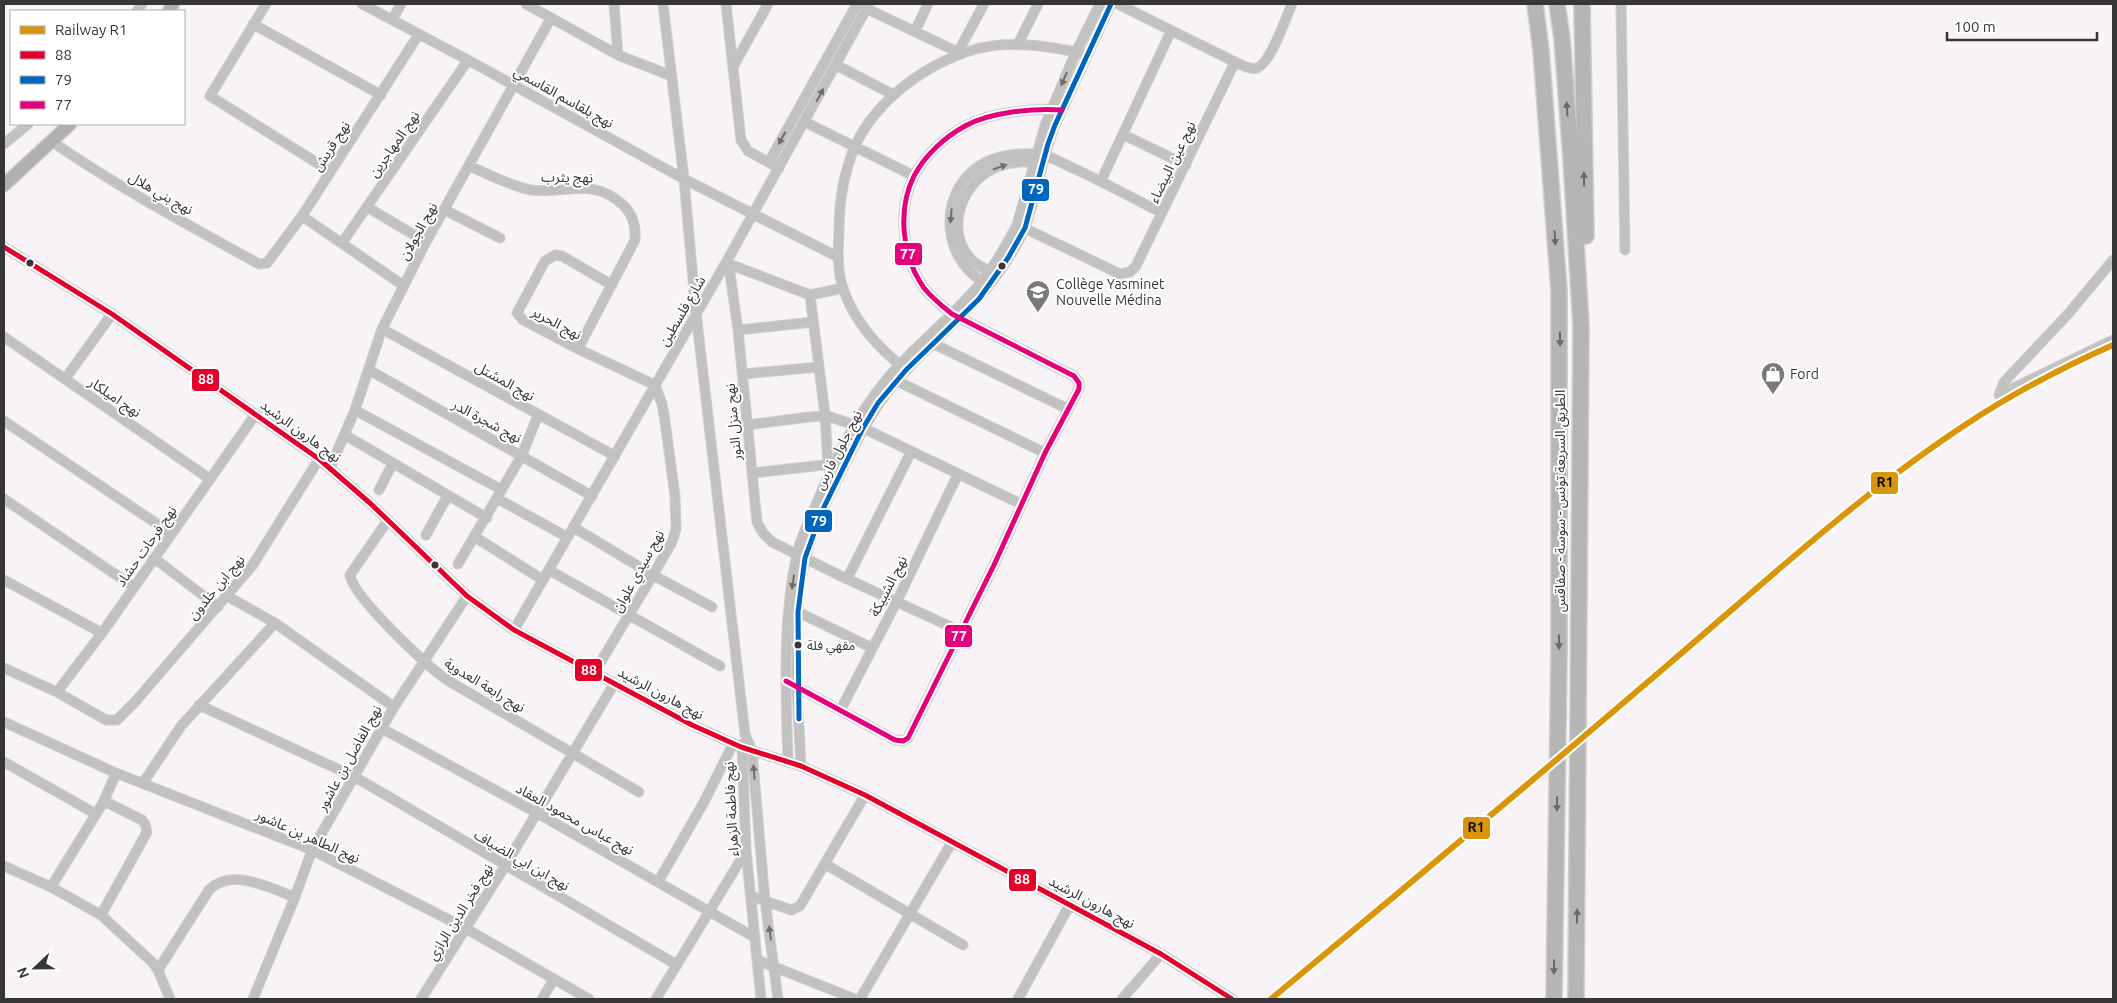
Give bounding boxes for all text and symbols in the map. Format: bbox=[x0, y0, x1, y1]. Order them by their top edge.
legend bbox=[10, 10, 185, 125]
scale bar bbox=[1947, 10, 2097, 42]
text: 100 m bbox=[1954, 18, 1996, 35]
text: Railway R1 bbox=[55, 21, 127, 38]
text: 88 bbox=[55, 46, 72, 63]
street label: نهج بلقاسم القاسمي bbox=[510, 63, 617, 134]
text: 79 bbox=[55, 71, 72, 88]
one-way arrow bbox=[1059, 72, 1067, 86]
one-way arrow bbox=[816, 87, 824, 102]
text: 77 bbox=[55, 96, 72, 113]
one-way arrow bbox=[1563, 101, 1571, 117]
street label: نهج المهاجرين bbox=[365, 108, 425, 182]
street label: نهج قريش bbox=[309, 118, 356, 176]
street label: نهج عين البيضاء bbox=[1145, 118, 1201, 207]
one-way arrow bbox=[778, 132, 787, 145]
one-way arrow bbox=[992, 163, 1007, 170]
street label: نهج بني هلال bbox=[124, 168, 196, 221]
street label: نهج يثرب bbox=[541, 169, 593, 188]
one-way arrow bbox=[1580, 170, 1588, 186]
line badge: 79 bbox=[1021, 178, 1050, 202]
text: 79 bbox=[1028, 181, 1044, 197]
street label: نهج الجولان bbox=[396, 199, 443, 264]
one-way arrow bbox=[946, 209, 954, 225]
one-way arrow bbox=[1551, 231, 1559, 247]
line badge: 77 bbox=[894, 242, 923, 266]
text: 77 bbox=[900, 246, 916, 262]
unlabelled marker bbox=[25, 258, 35, 268]
unlabelled marker bbox=[997, 261, 1007, 271]
street label: شارع فلسطين bbox=[656, 273, 711, 350]
place label: Collège Yasminet Nouvelle Médina bbox=[1056, 276, 1165, 308]
school or university icon: Collège Yasminet Nouvelle Médina bbox=[1025, 279, 1051, 313]
street label: نهج الحرير bbox=[527, 303, 585, 345]
one-way arrow bbox=[1556, 332, 1564, 348]
street label: نهج المشتل bbox=[471, 358, 538, 407]
shop icon: Ford bbox=[1760, 361, 1786, 395]
place label: Ford bbox=[1790, 366, 1819, 382]
line badge: 88 bbox=[191, 368, 220, 392]
text: 88 bbox=[198, 371, 214, 387]
street label: نهج اميلكار bbox=[83, 373, 144, 423]
street label: نهج منزل النور bbox=[722, 382, 747, 462]
street label: الطريق السريعة تونس - سوسة - صفاقس bbox=[1552, 390, 1570, 612]
street label: نهج شجرة الدر bbox=[447, 396, 525, 449]
street label: نهج هارون الرشيد bbox=[256, 397, 344, 468]
street label: نهج جلول فارس bbox=[811, 407, 868, 494]
line badge: R1 bbox=[1870, 471, 1899, 495]
text: R1 bbox=[1876, 474, 1894, 490]
street label: نهج فرحات حشاد bbox=[112, 502, 182, 591]
line badge: 79 bbox=[804, 509, 833, 533]
text: 79 bbox=[811, 513, 827, 529]
street label: نهج سيدي علوان bbox=[609, 527, 670, 616]
street label: نهج ابن خلدون bbox=[184, 551, 250, 624]
street label: نهج الشبيكة bbox=[866, 553, 913, 620]
unlabelled marker bbox=[430, 560, 440, 570]
one-way arrow bbox=[789, 575, 797, 591]
line badge: 77 bbox=[944, 624, 973, 648]
text: 77 bbox=[951, 628, 967, 644]
one-way arrow bbox=[1555, 634, 1563, 650]
place label: مقهي فلة bbox=[807, 638, 856, 656]
marker: مقهي فلة bbox=[793, 640, 803, 650]
street label: نهج رابعة العدوية bbox=[440, 655, 528, 718]
line badge: 88 bbox=[574, 658, 603, 682]
text: 88 bbox=[581, 662, 597, 678]
street label: نهج هارون الرشيد bbox=[614, 664, 707, 725]
street label: نهج الفاضل بن عاشور bbox=[313, 702, 387, 816]
street label: نهج فاطمة الزهراء bbox=[721, 761, 744, 857]
one-way arrow bbox=[750, 764, 758, 780]
street label: نهج عباس محمود العقاد bbox=[512, 780, 637, 861]
one-way arrow bbox=[1552, 797, 1560, 813]
street label: نهج الطاهر بن عاشور bbox=[251, 806, 363, 869]
line badge: R1 bbox=[1462, 816, 1491, 840]
text: R1 bbox=[1467, 819, 1485, 835]
street label: نهج ابن ابي الضياف bbox=[470, 826, 573, 897]
street label: نهج فخر الدين الرازي bbox=[424, 861, 499, 965]
line badge: 88 bbox=[1008, 868, 1037, 892]
text: 88 bbox=[1014, 871, 1030, 887]
street label: نهج هارون الرشيد bbox=[1045, 873, 1138, 934]
one-way arrow bbox=[1573, 907, 1581, 923]
one-way arrow bbox=[766, 925, 774, 941]
north arrow bbox=[10, 943, 60, 993]
one-way arrow bbox=[1550, 959, 1558, 975]
text: N bbox=[14, 965, 32, 981]

